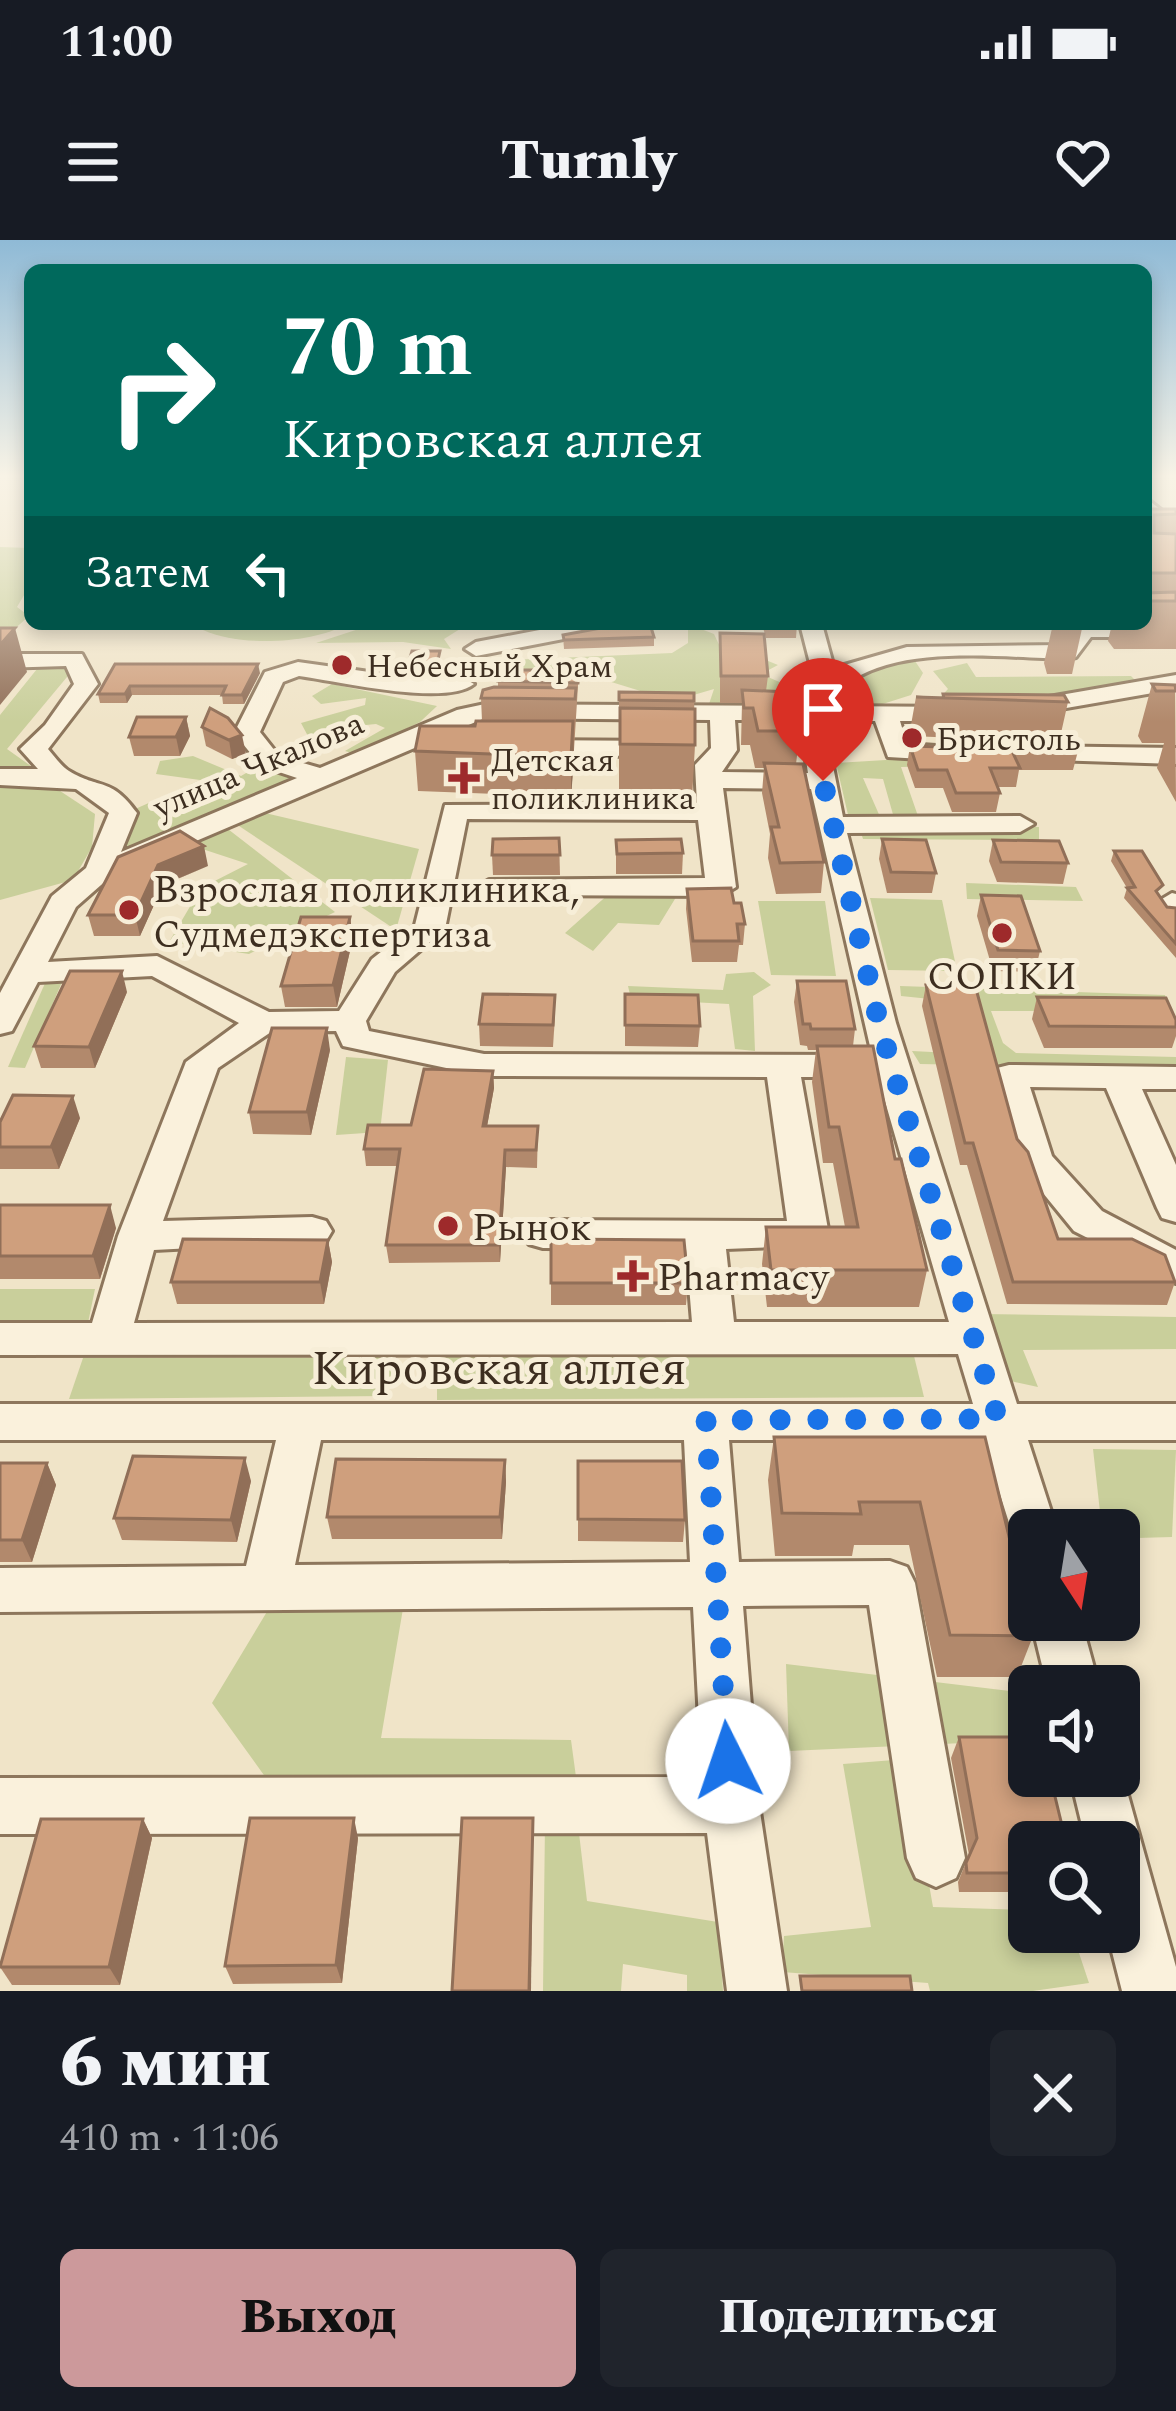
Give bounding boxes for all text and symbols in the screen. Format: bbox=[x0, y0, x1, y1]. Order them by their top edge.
text: 11:00 bbox=[60, 8, 173, 77]
text: Turnly bbox=[501, 121, 675, 203]
icon: menu bbox=[60, 129, 126, 195]
icon: heart bbox=[1050, 129, 1116, 195]
text: 70 m bbox=[282, 285, 473, 413]
icon: right bbox=[84, 312, 240, 468]
text: Кировская аллея bbox=[282, 400, 704, 482]
text: Затем bbox=[84, 539, 211, 608]
icon: left bbox=[235, 540, 301, 606]
place label: Небесный Храм bbox=[366, 642, 613, 692]
marker: Небесный Храм bbox=[329, 652, 355, 678]
pin bbox=[772, 658, 874, 781]
icon: arrive bbox=[790, 676, 856, 742]
street label: улица Чкалова bbox=[145, 699, 372, 833]
place label: Бристоль bbox=[936, 715, 1081, 765]
marker: Бристоль bbox=[899, 725, 925, 751]
place label: Детская поликлиника bbox=[491, 736, 695, 824]
marker: Детская поликлиника bbox=[448, 762, 480, 794]
place label: Взрослая поликлиника, Судмедэкспертиза bbox=[153, 861, 580, 965]
marker: Взрослая поликлиника, Судмедэкспертиза bbox=[116, 897, 142, 923]
marker: СОПКИ bbox=[989, 920, 1015, 946]
place label: СОПКИ bbox=[927, 948, 1077, 1007]
place label: Рынок bbox=[472, 1199, 592, 1258]
marker: Рынок bbox=[435, 1213, 461, 1239]
place label: Pharmacy bbox=[657, 1249, 830, 1308]
marker: Pharmacy bbox=[620, 1263, 646, 1289]
street label: Кировская аллея bbox=[312, 1333, 686, 1406]
north arrow bbox=[1008, 1509, 1140, 1641]
map controls bbox=[1008, 1509, 1140, 1953]
button: sound bbox=[1008, 1665, 1140, 1797]
position arrow bbox=[665, 1698, 791, 1824]
button: search bbox=[1008, 1821, 1140, 1953]
text: 6 мин bbox=[60, 2009, 271, 2118]
button: close bbox=[990, 2030, 1116, 2156]
text: 410 m · 11:06 bbox=[60, 2109, 279, 2168]
button: Выход bbox=[60, 2249, 576, 2387]
button: Поделиться bbox=[600, 2249, 1116, 2387]

